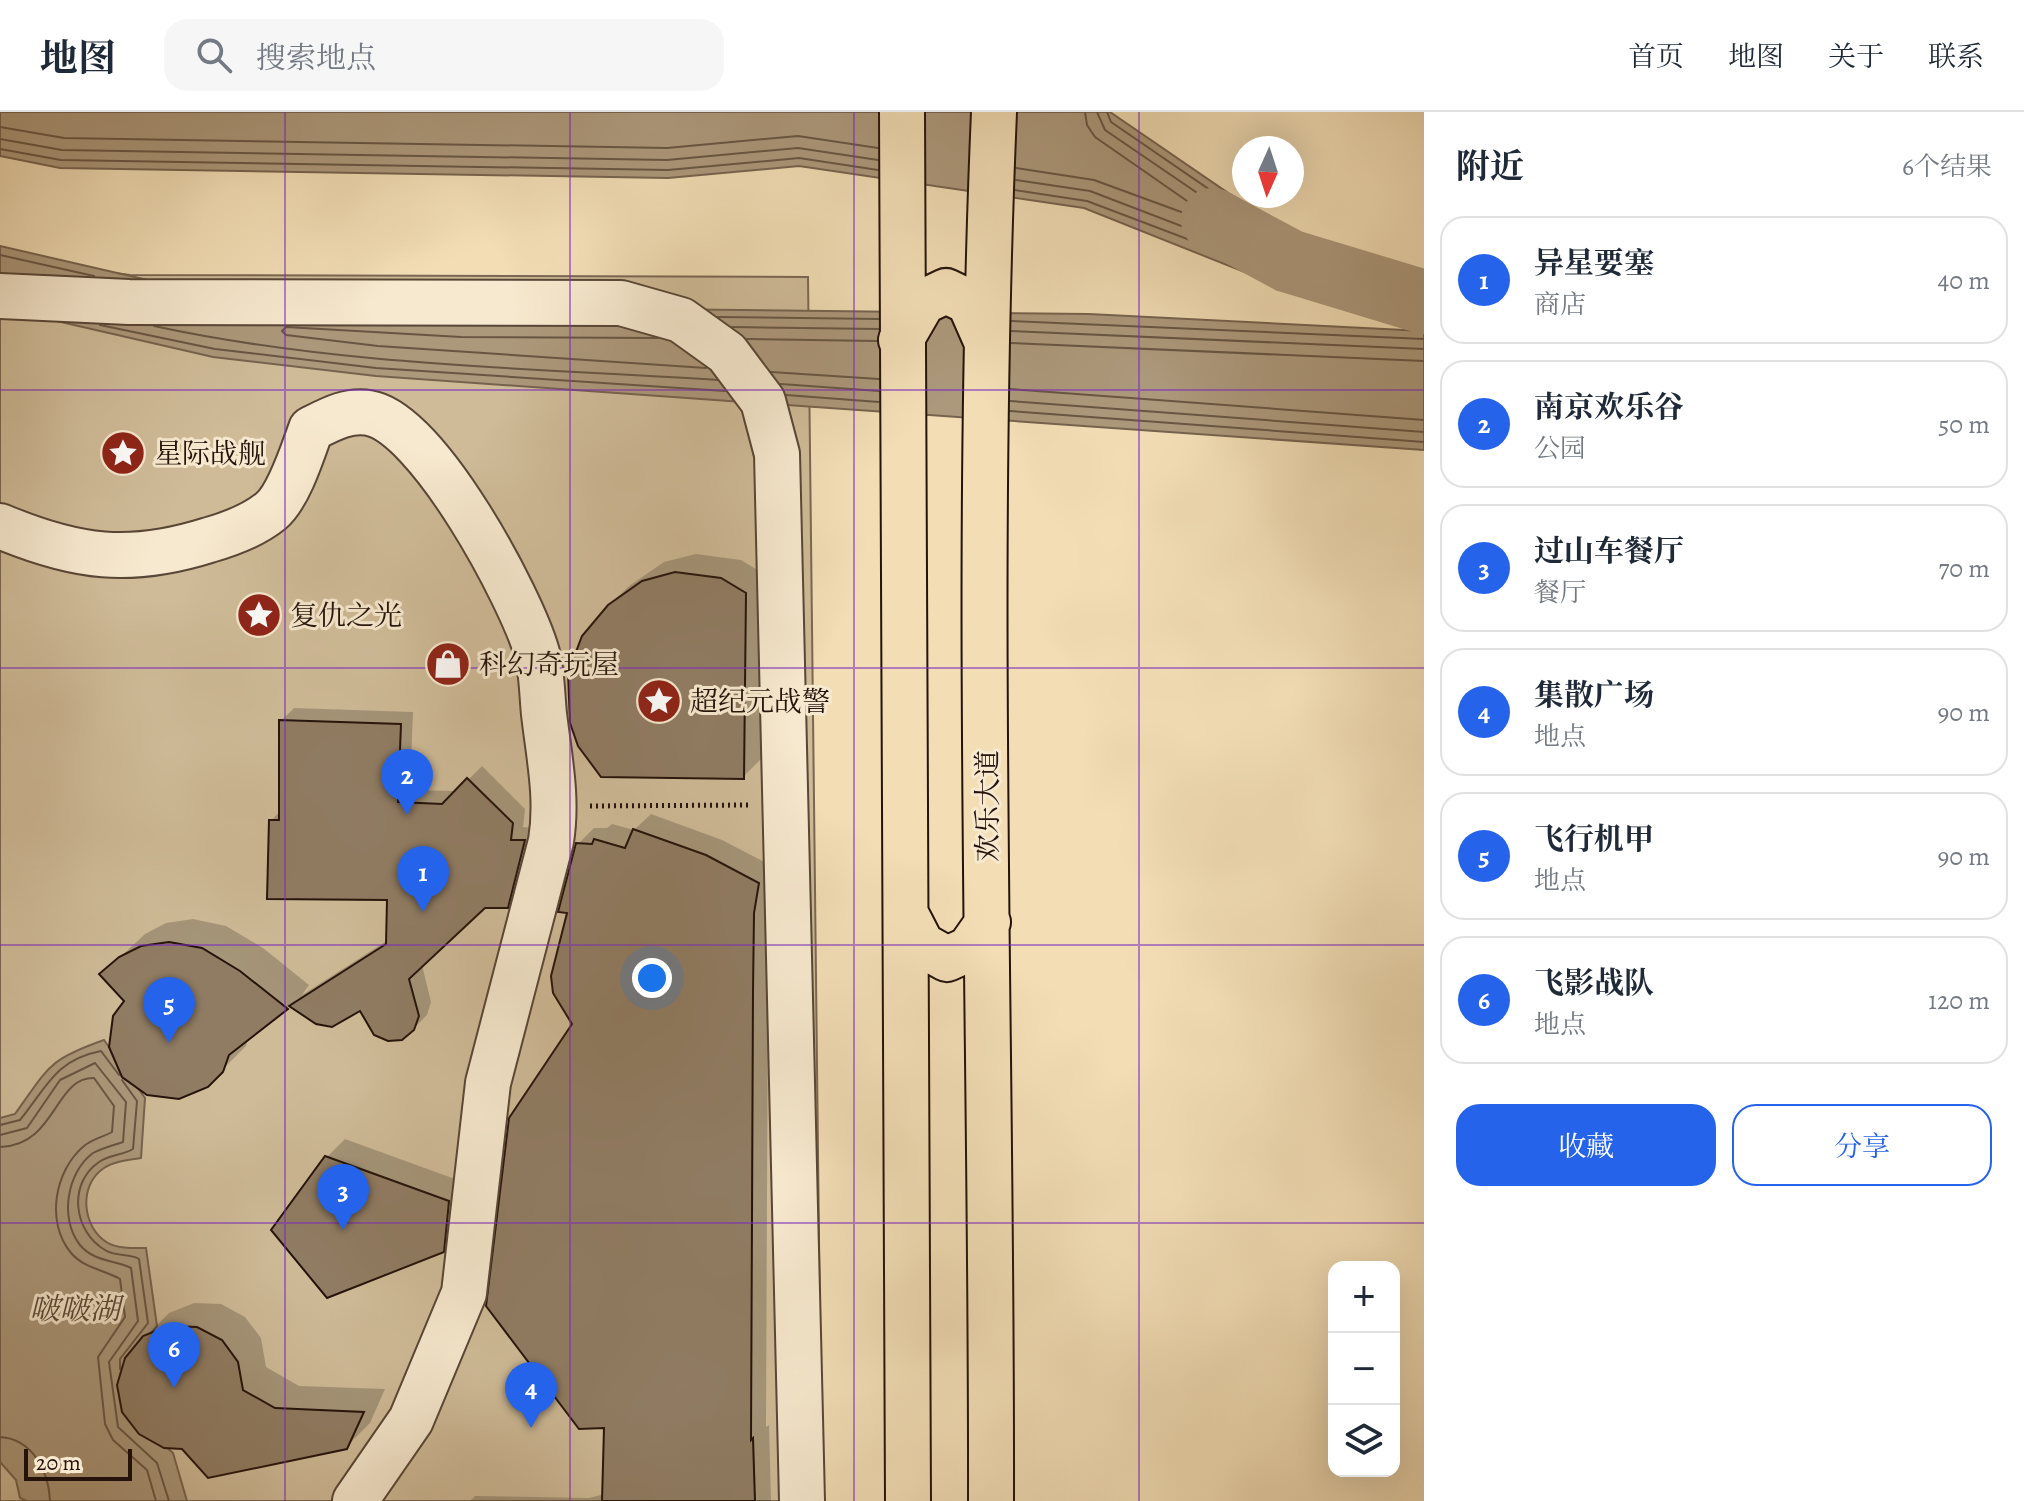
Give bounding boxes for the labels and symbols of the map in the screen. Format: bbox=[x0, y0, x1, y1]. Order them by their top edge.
north arrow bbox=[1232, 136, 1304, 208]
place icon: 星际战舰 bbox=[99, 429, 147, 477]
place label: 星际战舰 bbox=[154, 435, 266, 473]
place icon: 复仇之光 bbox=[235, 591, 283, 639]
place label: 复仇之光 bbox=[290, 597, 402, 635]
shop icon: 科幻奇玩屋 bbox=[424, 640, 472, 688]
place label: 科幻奇玩屋 bbox=[479, 646, 619, 684]
place icon: 超纪元战警 bbox=[635, 677, 683, 725]
place label: 超纪元战警 bbox=[690, 683, 830, 721]
pin: 2 bbox=[381, 749, 433, 815]
street label: 欢乐大道 bbox=[969, 750, 1007, 862]
pin: 1 bbox=[397, 846, 449, 912]
your location bbox=[632, 958, 672, 998]
pin: 5 bbox=[143, 977, 195, 1043]
pin: 3 bbox=[317, 1164, 369, 1230]
water label: 啵啵湖 bbox=[30, 1289, 125, 1329]
pin: 6 bbox=[148, 1322, 200, 1388]
pin: 4 bbox=[505, 1362, 557, 1428]
scale bar bbox=[24, 1445, 132, 1481]

